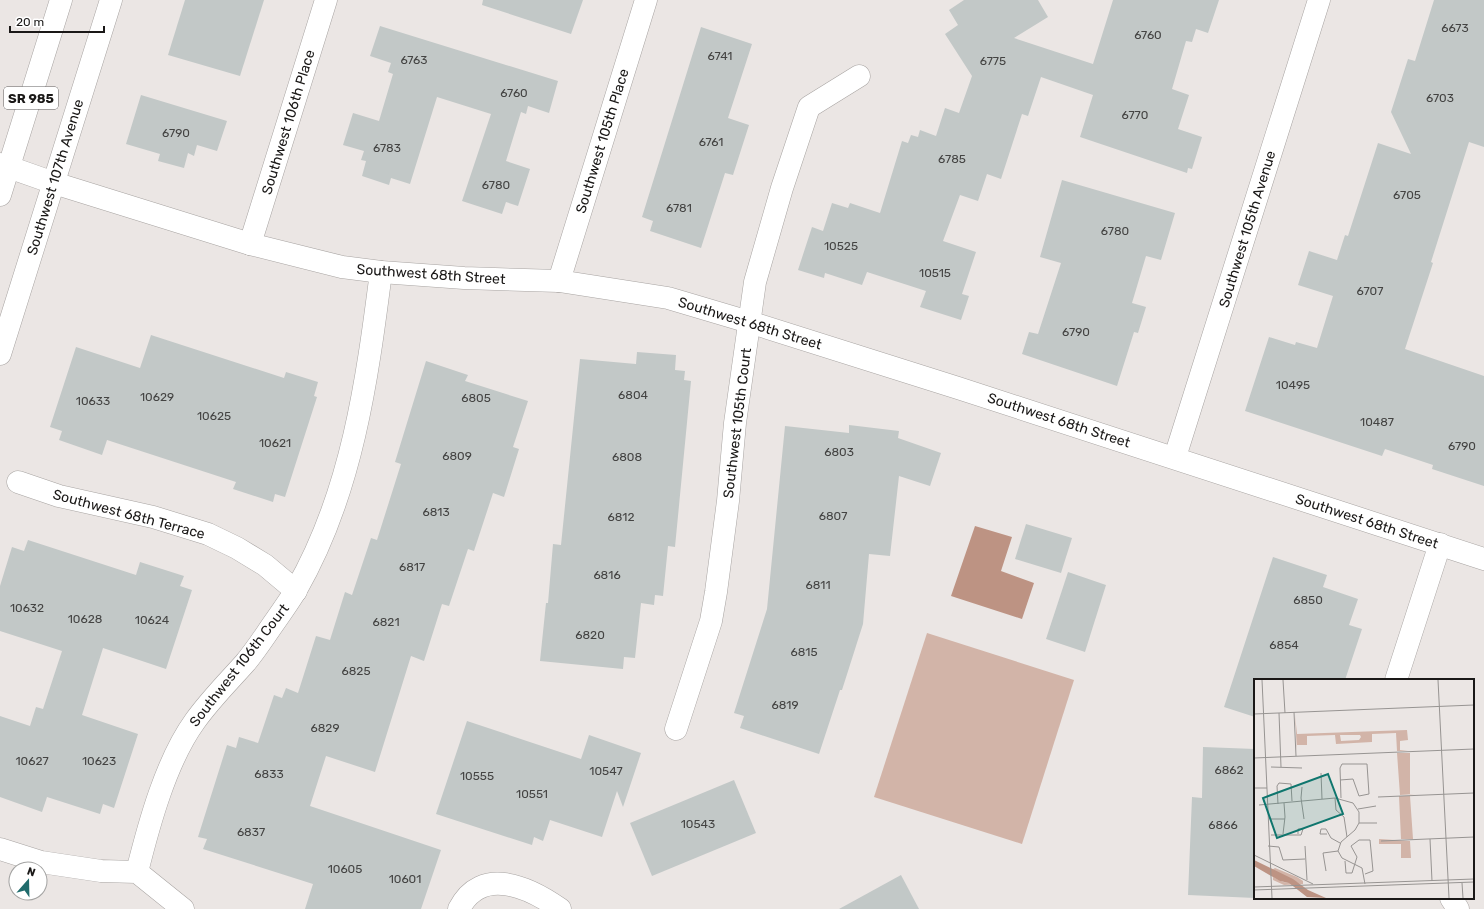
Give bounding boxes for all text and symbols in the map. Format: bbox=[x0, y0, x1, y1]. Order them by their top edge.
scale bar bbox=[10, 8, 104, 34]
text: 20 m bbox=[16, 15, 44, 29]
house number: 6673 bbox=[1441, 21, 1469, 35]
house number: 6760 bbox=[1134, 28, 1162, 42]
street label: Southwest 106th Place bbox=[258, 48, 319, 197]
house number: 6741 bbox=[708, 49, 732, 63]
house number: 6763 bbox=[400, 53, 428, 67]
house number: 6775 bbox=[980, 54, 1006, 68]
street label: Southwest 105th Place bbox=[572, 67, 633, 216]
house number: 6760 bbox=[500, 86, 528, 100]
road number: SR 985 bbox=[4, 87, 58, 109]
house number: 6703 bbox=[1426, 91, 1454, 105]
street label: Southwest 107th Avenue bbox=[24, 97, 87, 257]
house number: 6770 bbox=[1122, 108, 1148, 122]
house number: 6790 bbox=[162, 126, 190, 140]
house number: 6761 bbox=[699, 135, 723, 149]
house number: 6783 bbox=[373, 141, 401, 155]
street label: Southwest 105th Avenue bbox=[1215, 148, 1280, 310]
house number: 6785 bbox=[938, 152, 966, 166]
house number: 6780 bbox=[482, 178, 510, 192]
house number: 6705 bbox=[1393, 188, 1421, 202]
house number: 6781 bbox=[666, 201, 692, 215]
house number: 6780 bbox=[1101, 224, 1129, 238]
house number: 10525 bbox=[824, 239, 858, 253]
street label: Southwest 68th Street bbox=[356, 261, 507, 288]
house number: 10515 bbox=[919, 266, 951, 280]
house number: 6707 bbox=[1357, 284, 1383, 298]
street label: Southwest 68th Street bbox=[676, 294, 824, 354]
house number: 6790 bbox=[1062, 325, 1090, 339]
street label: Southwest 105th Court bbox=[720, 346, 755, 499]
house number: 10495 bbox=[1276, 378, 1310, 392]
house number: 6804 bbox=[618, 388, 649, 402]
street label: Southwest 68th Street bbox=[985, 389, 1133, 452]
house number: 10629 bbox=[140, 390, 174, 404]
house number: 6805 bbox=[461, 391, 491, 405]
house number: 10633 bbox=[76, 394, 110, 408]
house number: 10625 bbox=[197, 409, 231, 423]
house number: 10487 bbox=[1360, 415, 1394, 429]
house number: 10621 bbox=[259, 436, 291, 450]
house number: 6790 bbox=[1448, 439, 1476, 453]
house number: 6803 bbox=[824, 445, 854, 459]
house number: 6809 bbox=[442, 449, 472, 463]
house number: 6808 bbox=[612, 450, 642, 464]
street label: Southwest 68th Terrace bbox=[51, 486, 207, 543]
street label: Southwest 68th Street bbox=[1293, 490, 1441, 553]
house number: 6813 bbox=[422, 505, 450, 519]
house number: 6807 bbox=[819, 509, 847, 523]
house number: 6812 bbox=[607, 510, 635, 524]
house number: 6817 bbox=[399, 560, 425, 574]
house number: 6816 bbox=[593, 568, 621, 582]
house number: 6811 bbox=[805, 578, 831, 592]
house number: 6850 bbox=[1293, 593, 1323, 607]
street label: Southwest 106th Court bbox=[186, 600, 293, 730]
house number: 10632 bbox=[10, 601, 44, 615]
house number: 10628 bbox=[68, 612, 102, 626]
house number: 10624 bbox=[135, 613, 170, 627]
house number: 6821 bbox=[372, 615, 400, 629]
house number: 6820 bbox=[575, 628, 605, 642]
house number: 6854 bbox=[1269, 638, 1299, 652]
house number: 6815 bbox=[790, 645, 818, 659]
house number: 6825 bbox=[341, 664, 371, 678]
inset map bbox=[1254, 679, 1474, 899]
house number: 6819 bbox=[771, 698, 799, 712]
house number: 6829 bbox=[310, 721, 340, 735]
house number: 10627 bbox=[15, 754, 49, 768]
house number: 10623 bbox=[82, 754, 116, 768]
house number: 6862 bbox=[1214, 763, 1244, 777]
house number: 10547 bbox=[589, 764, 623, 778]
house number: 6833 bbox=[254, 767, 284, 781]
house number: 10555 bbox=[460, 769, 494, 783]
house number: 10551 bbox=[516, 787, 548, 801]
house number: 10543 bbox=[681, 817, 715, 831]
house number: 6866 bbox=[1208, 818, 1238, 832]
house number: 6837 bbox=[237, 825, 265, 839]
north arrow bbox=[8, 861, 48, 901]
house number: 10605 bbox=[328, 862, 362, 876]
text: N bbox=[25, 865, 37, 880]
house number: 10601 bbox=[389, 872, 421, 886]

